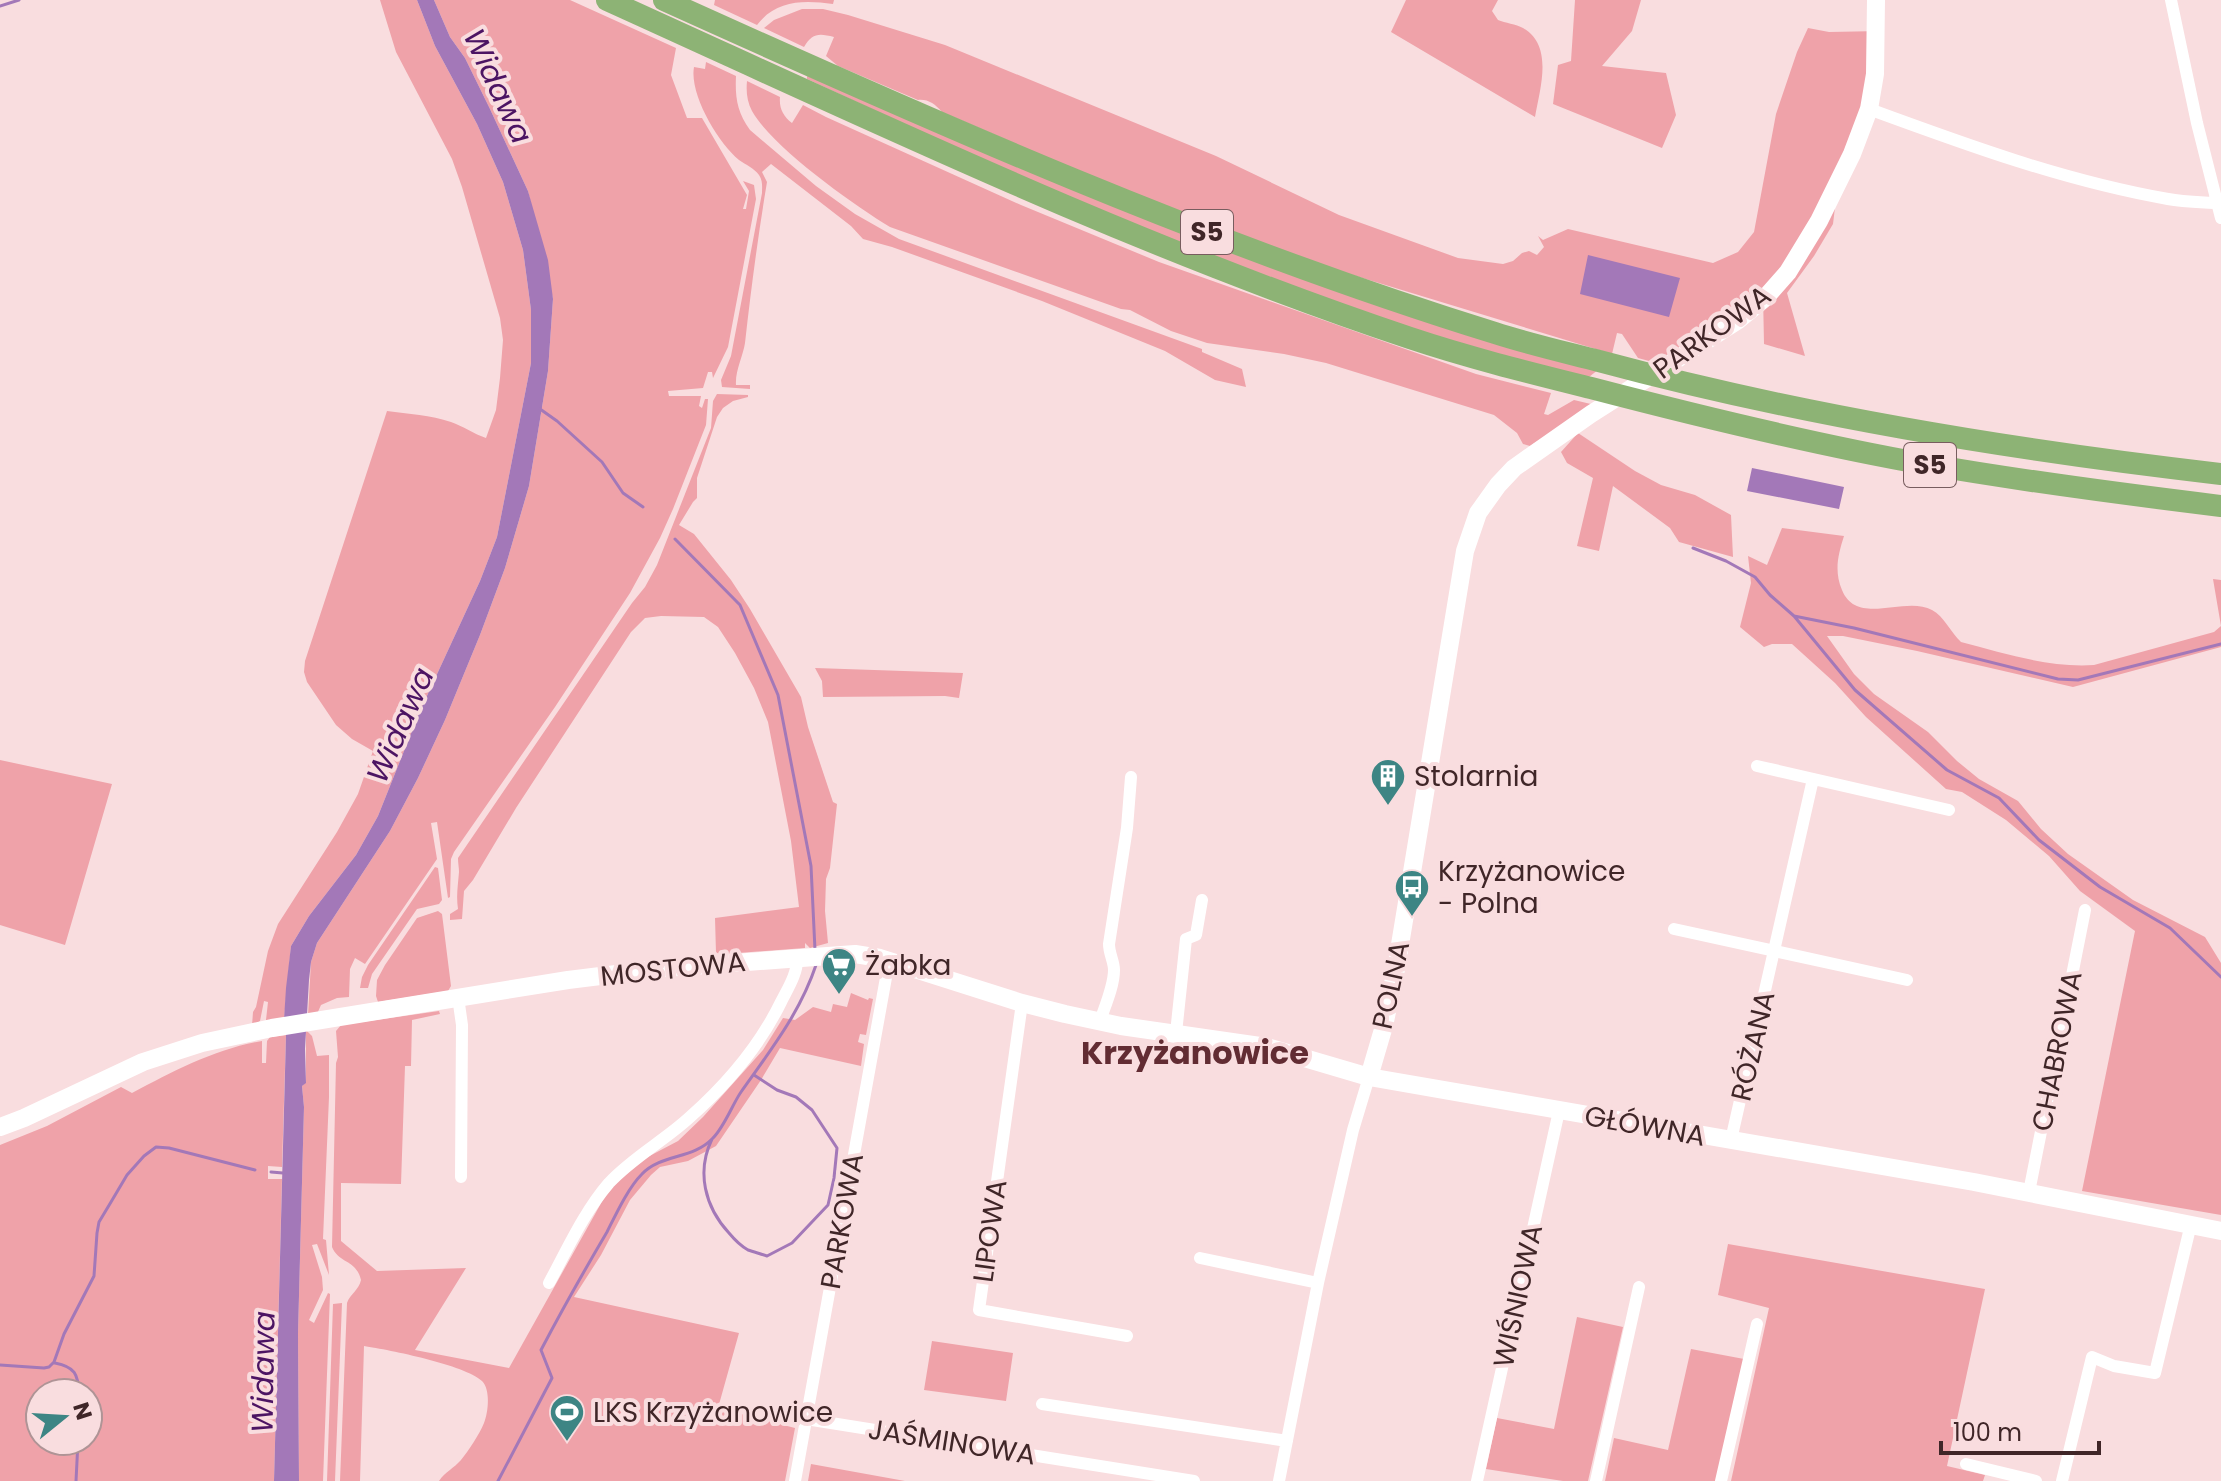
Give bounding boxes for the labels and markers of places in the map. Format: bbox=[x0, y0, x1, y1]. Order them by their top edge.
building icon: Stolarnia bbox=[1369, 757, 1407, 807]
place label: Stolarnia bbox=[1414, 757, 1539, 796]
place label: Krzyżanowice - Polna bbox=[1438, 852, 1625, 923]
bus stop icon: Krzyżanowice - Polna bbox=[1393, 868, 1431, 918]
supermarket icon: Żabka bbox=[820, 946, 858, 996]
place label: Żabka bbox=[865, 946, 951, 985]
sports icon: LKS Krzyżanowice bbox=[548, 1393, 586, 1443]
place label: LKS Krzyżanowice bbox=[593, 1393, 833, 1432]

